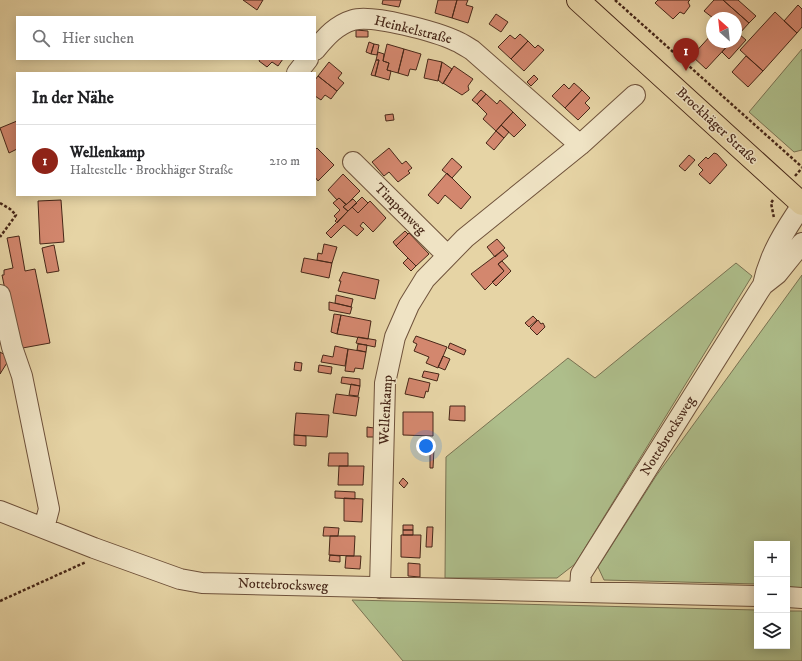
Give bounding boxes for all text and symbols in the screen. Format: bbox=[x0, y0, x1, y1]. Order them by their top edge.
street label: Heinkelstraße bbox=[372, 12, 454, 48]
north arrow bbox=[706, 12, 742, 48]
search box bbox=[16, 16, 316, 60]
icon: search bbox=[30, 27, 52, 49]
text: Hier suchen bbox=[62, 29, 134, 48]
pin: 1 bbox=[673, 38, 699, 71]
street label: Brockhäger Straße bbox=[672, 84, 762, 169]
text: In der Nähe bbox=[32, 87, 114, 109]
text: Wellenkamp bbox=[70, 143, 145, 162]
text: 1 bbox=[43, 153, 47, 169]
text: 210 m bbox=[269, 153, 300, 169]
text: Haltestelle · Brockhäger Straße bbox=[70, 162, 233, 178]
street label: Timpenweg bbox=[370, 179, 430, 239]
street label: Wellenkamp bbox=[375, 375, 397, 446]
street label: Nottebrocksweg bbox=[636, 393, 700, 479]
your location bbox=[416, 436, 436, 456]
map controls bbox=[754, 541, 790, 649]
button: + bbox=[754, 541, 790, 577]
street label: Nottebrocksweg bbox=[237, 574, 329, 596]
button: − bbox=[754, 577, 790, 613]
button: layers bbox=[754, 613, 790, 649]

